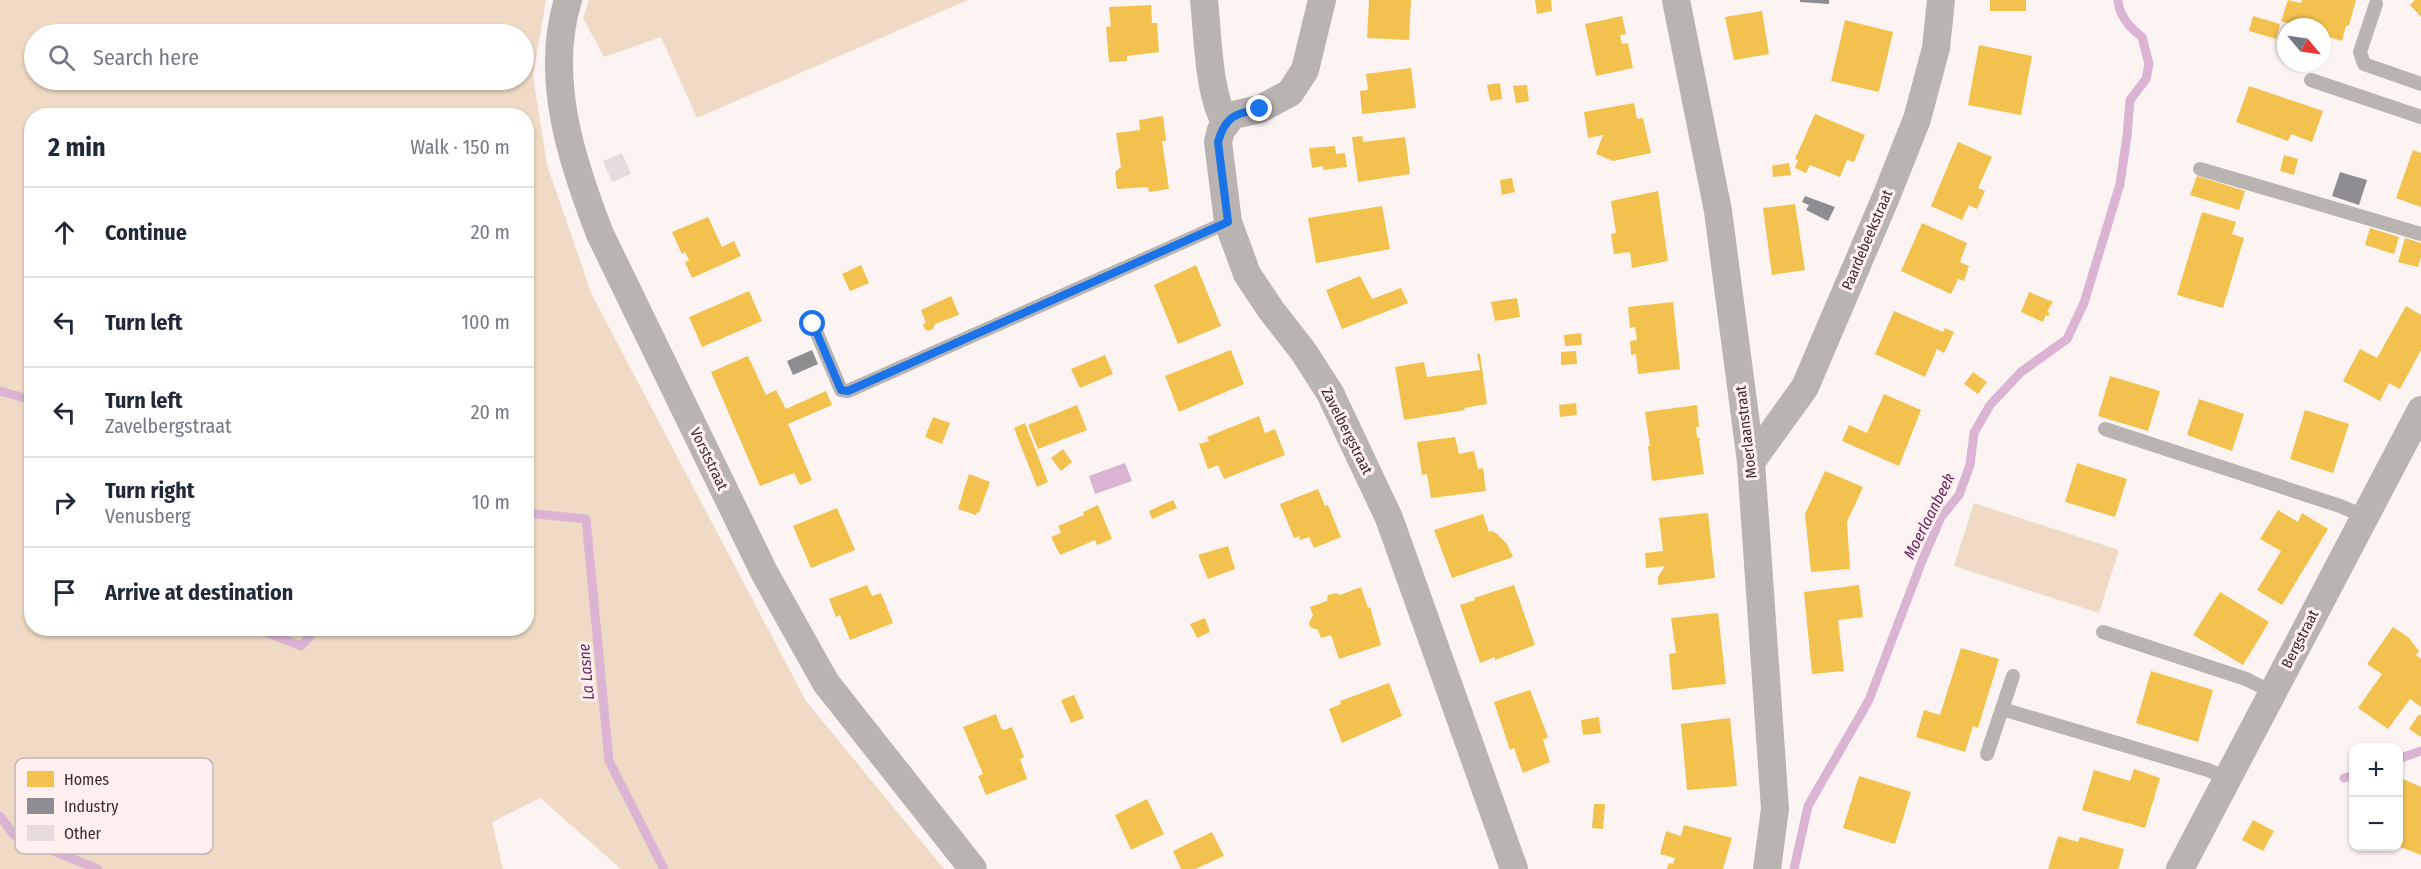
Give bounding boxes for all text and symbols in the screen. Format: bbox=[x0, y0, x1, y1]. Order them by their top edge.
north arrow bbox=[2277, 18, 2331, 72]
search box bbox=[24, 24, 534, 90]
icon: search bbox=[45, 41, 78, 74]
text: Search here bbox=[93, 44, 199, 71]
route end bbox=[1246, 95, 1272, 121]
text: 2 min bbox=[48, 132, 106, 163]
text: Walk · 150 m bbox=[410, 135, 510, 159]
street label: Paardebeekstraat bbox=[1838, 187, 1896, 293]
icon: ahead bbox=[48, 216, 81, 249]
text: Continue bbox=[105, 219, 187, 246]
text: 20 m bbox=[471, 220, 510, 244]
icon: left bbox=[48, 306, 81, 339]
text: Turn left bbox=[105, 309, 183, 336]
text: 100 m bbox=[461, 310, 510, 334]
route start bbox=[799, 310, 825, 336]
street label: Zavelbergstraat bbox=[1317, 385, 1377, 477]
street label: Moerlaanstraat bbox=[1731, 385, 1761, 479]
text: Turn left bbox=[105, 387, 183, 414]
icon: left bbox=[48, 396, 81, 429]
text: 20 m bbox=[471, 400, 510, 424]
text: Zavelbergstraat bbox=[105, 414, 232, 438]
street label: Vorststraat bbox=[686, 425, 732, 493]
water label: Moerlaanbeek bbox=[1899, 470, 1959, 562]
text: Turn right bbox=[105, 477, 194, 504]
icon: right bbox=[48, 486, 81, 519]
text: 10 m bbox=[472, 490, 510, 514]
text: Venusberg bbox=[105, 504, 191, 528]
icon: arrive bbox=[48, 576, 81, 609]
text: Arrive at destination bbox=[105, 579, 293, 606]
street label: Bergstraat bbox=[2278, 607, 2322, 671]
water label: La Lasne bbox=[574, 643, 598, 701]
map controls bbox=[2349, 743, 2403, 851]
button: + bbox=[2349, 743, 2403, 797]
legend bbox=[15, 758, 213, 854]
text: Homes bbox=[64, 770, 109, 789]
text: Industry bbox=[64, 797, 119, 816]
button: − bbox=[2349, 797, 2403, 851]
text: Other bbox=[64, 824, 102, 843]

